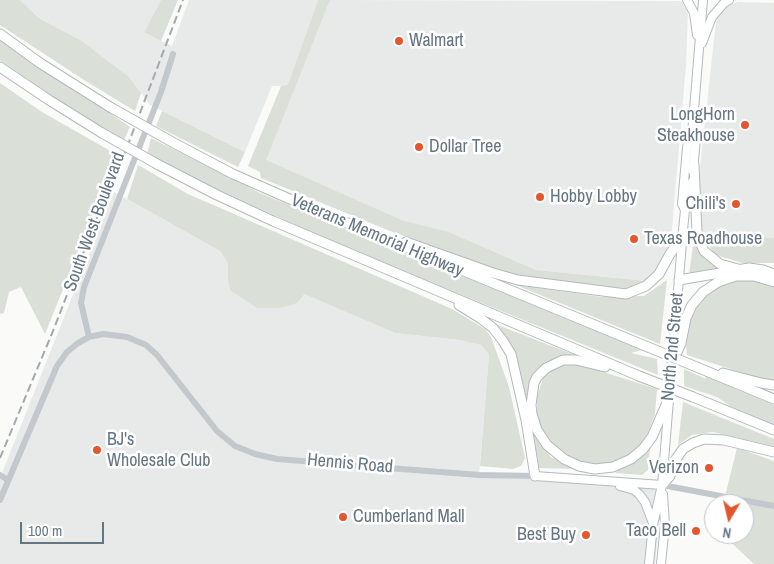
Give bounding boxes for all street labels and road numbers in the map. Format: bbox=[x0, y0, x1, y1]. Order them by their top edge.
street label: South West Boulevard bbox=[60, 149, 130, 295]
street label: Veterans Memorial Highway bbox=[287, 190, 467, 282]
street label: North 2nd Street bbox=[658, 292, 688, 402]
street label: Hennis Road bbox=[306, 449, 394, 479]

